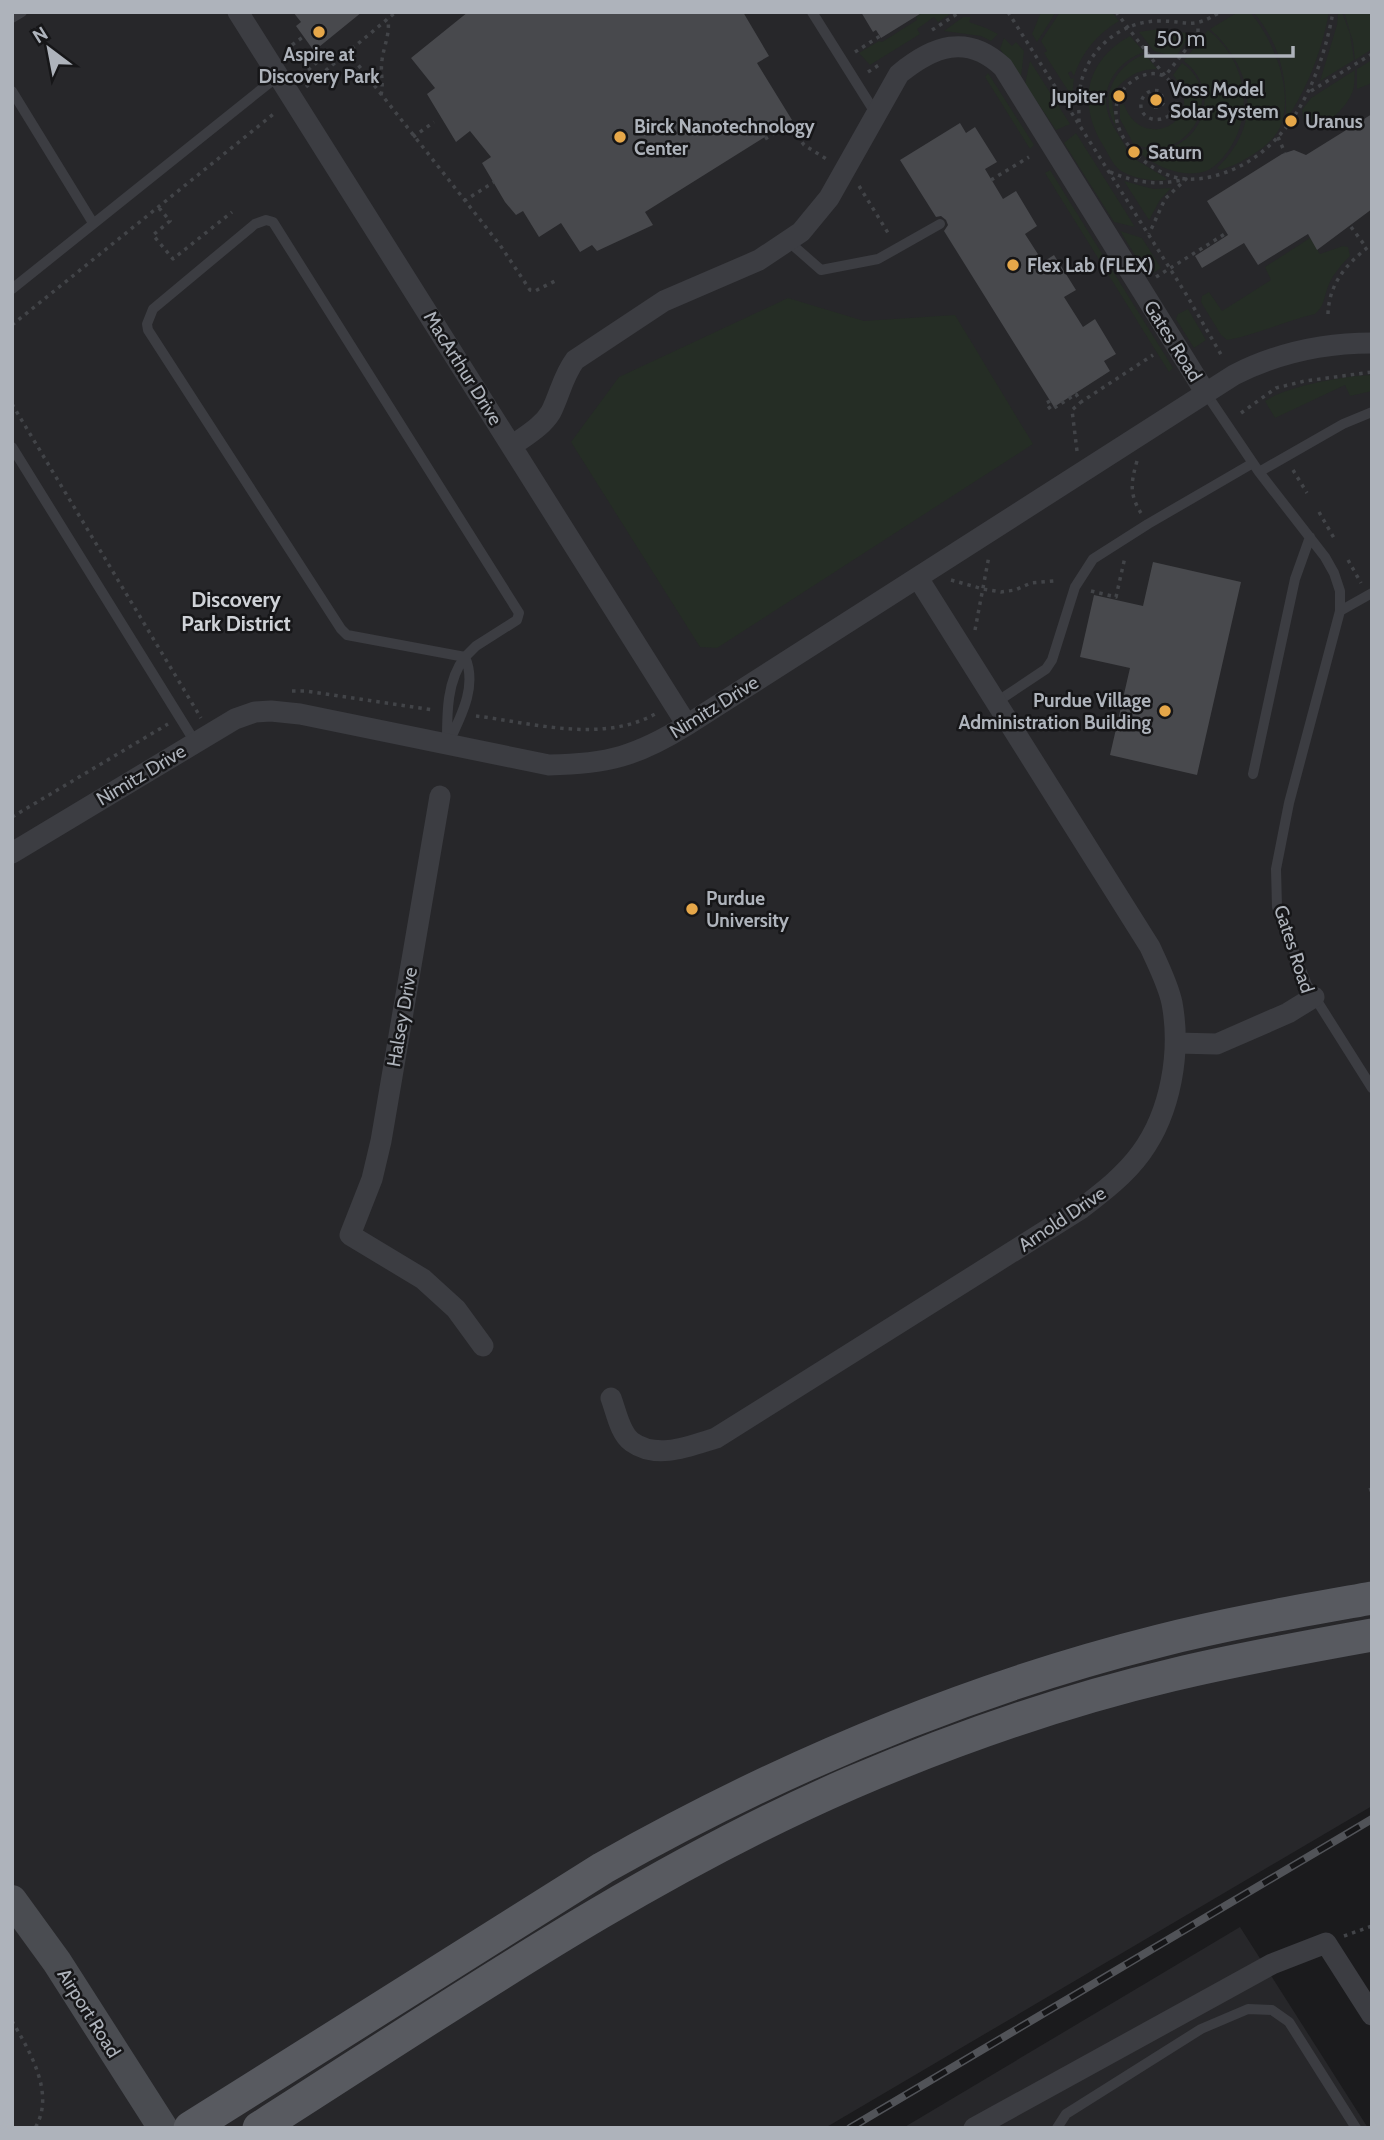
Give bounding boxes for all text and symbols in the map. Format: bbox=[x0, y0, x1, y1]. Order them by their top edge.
north arrow bbox=[14, 14, 84, 84]
scale bar bbox=[1146, 14, 1293, 58]
text: N bbox=[28, 22, 52, 48]
marker: Aspire at Discovery Park bbox=[311, 24, 327, 40]
text: 50 m bbox=[1156, 26, 1205, 51]
place label: Aspire at Discovery Park bbox=[258, 43, 380, 88]
place label: Voss Model Solar System bbox=[1170, 78, 1279, 123]
place label: Jupiter bbox=[1050, 85, 1106, 108]
marker: Jupiter bbox=[1111, 88, 1127, 104]
marker: Voss Model Solar System bbox=[1148, 92, 1164, 108]
place label: Uranus bbox=[1305, 110, 1363, 133]
marker: Uranus bbox=[1283, 113, 1299, 129]
place label: Birck Nanotechnology Center bbox=[634, 115, 815, 160]
marker: Birck Nanotechnology Center bbox=[612, 129, 628, 145]
place label: Saturn bbox=[1148, 141, 1202, 164]
marker: Saturn bbox=[1126, 144, 1142, 160]
place label: Flex Lab (FLEX) bbox=[1027, 254, 1154, 277]
marker: Flex Lab (FLEX) bbox=[1005, 257, 1021, 273]
street label: Gates Road bbox=[1139, 296, 1207, 386]
street label: MacArthur Drive bbox=[419, 307, 507, 430]
district label: Discovery Park District bbox=[181, 587, 291, 636]
street label: Nimitz Drive bbox=[665, 671, 763, 743]
place label: Purdue Village Administration Building bbox=[959, 689, 1151, 734]
marker: Purdue Village Administration Building bbox=[1157, 703, 1173, 719]
street label: Nimitz Drive bbox=[92, 739, 190, 811]
place label: Purdue University bbox=[706, 887, 790, 932]
marker: Purdue University bbox=[684, 901, 700, 917]
street label: Gates Road bbox=[1269, 902, 1319, 996]
street label: Halsey Drive bbox=[382, 965, 422, 1069]
street label: Arnold Drive bbox=[1014, 1181, 1110, 1257]
street label: Airport Road bbox=[53, 1964, 125, 2062]

